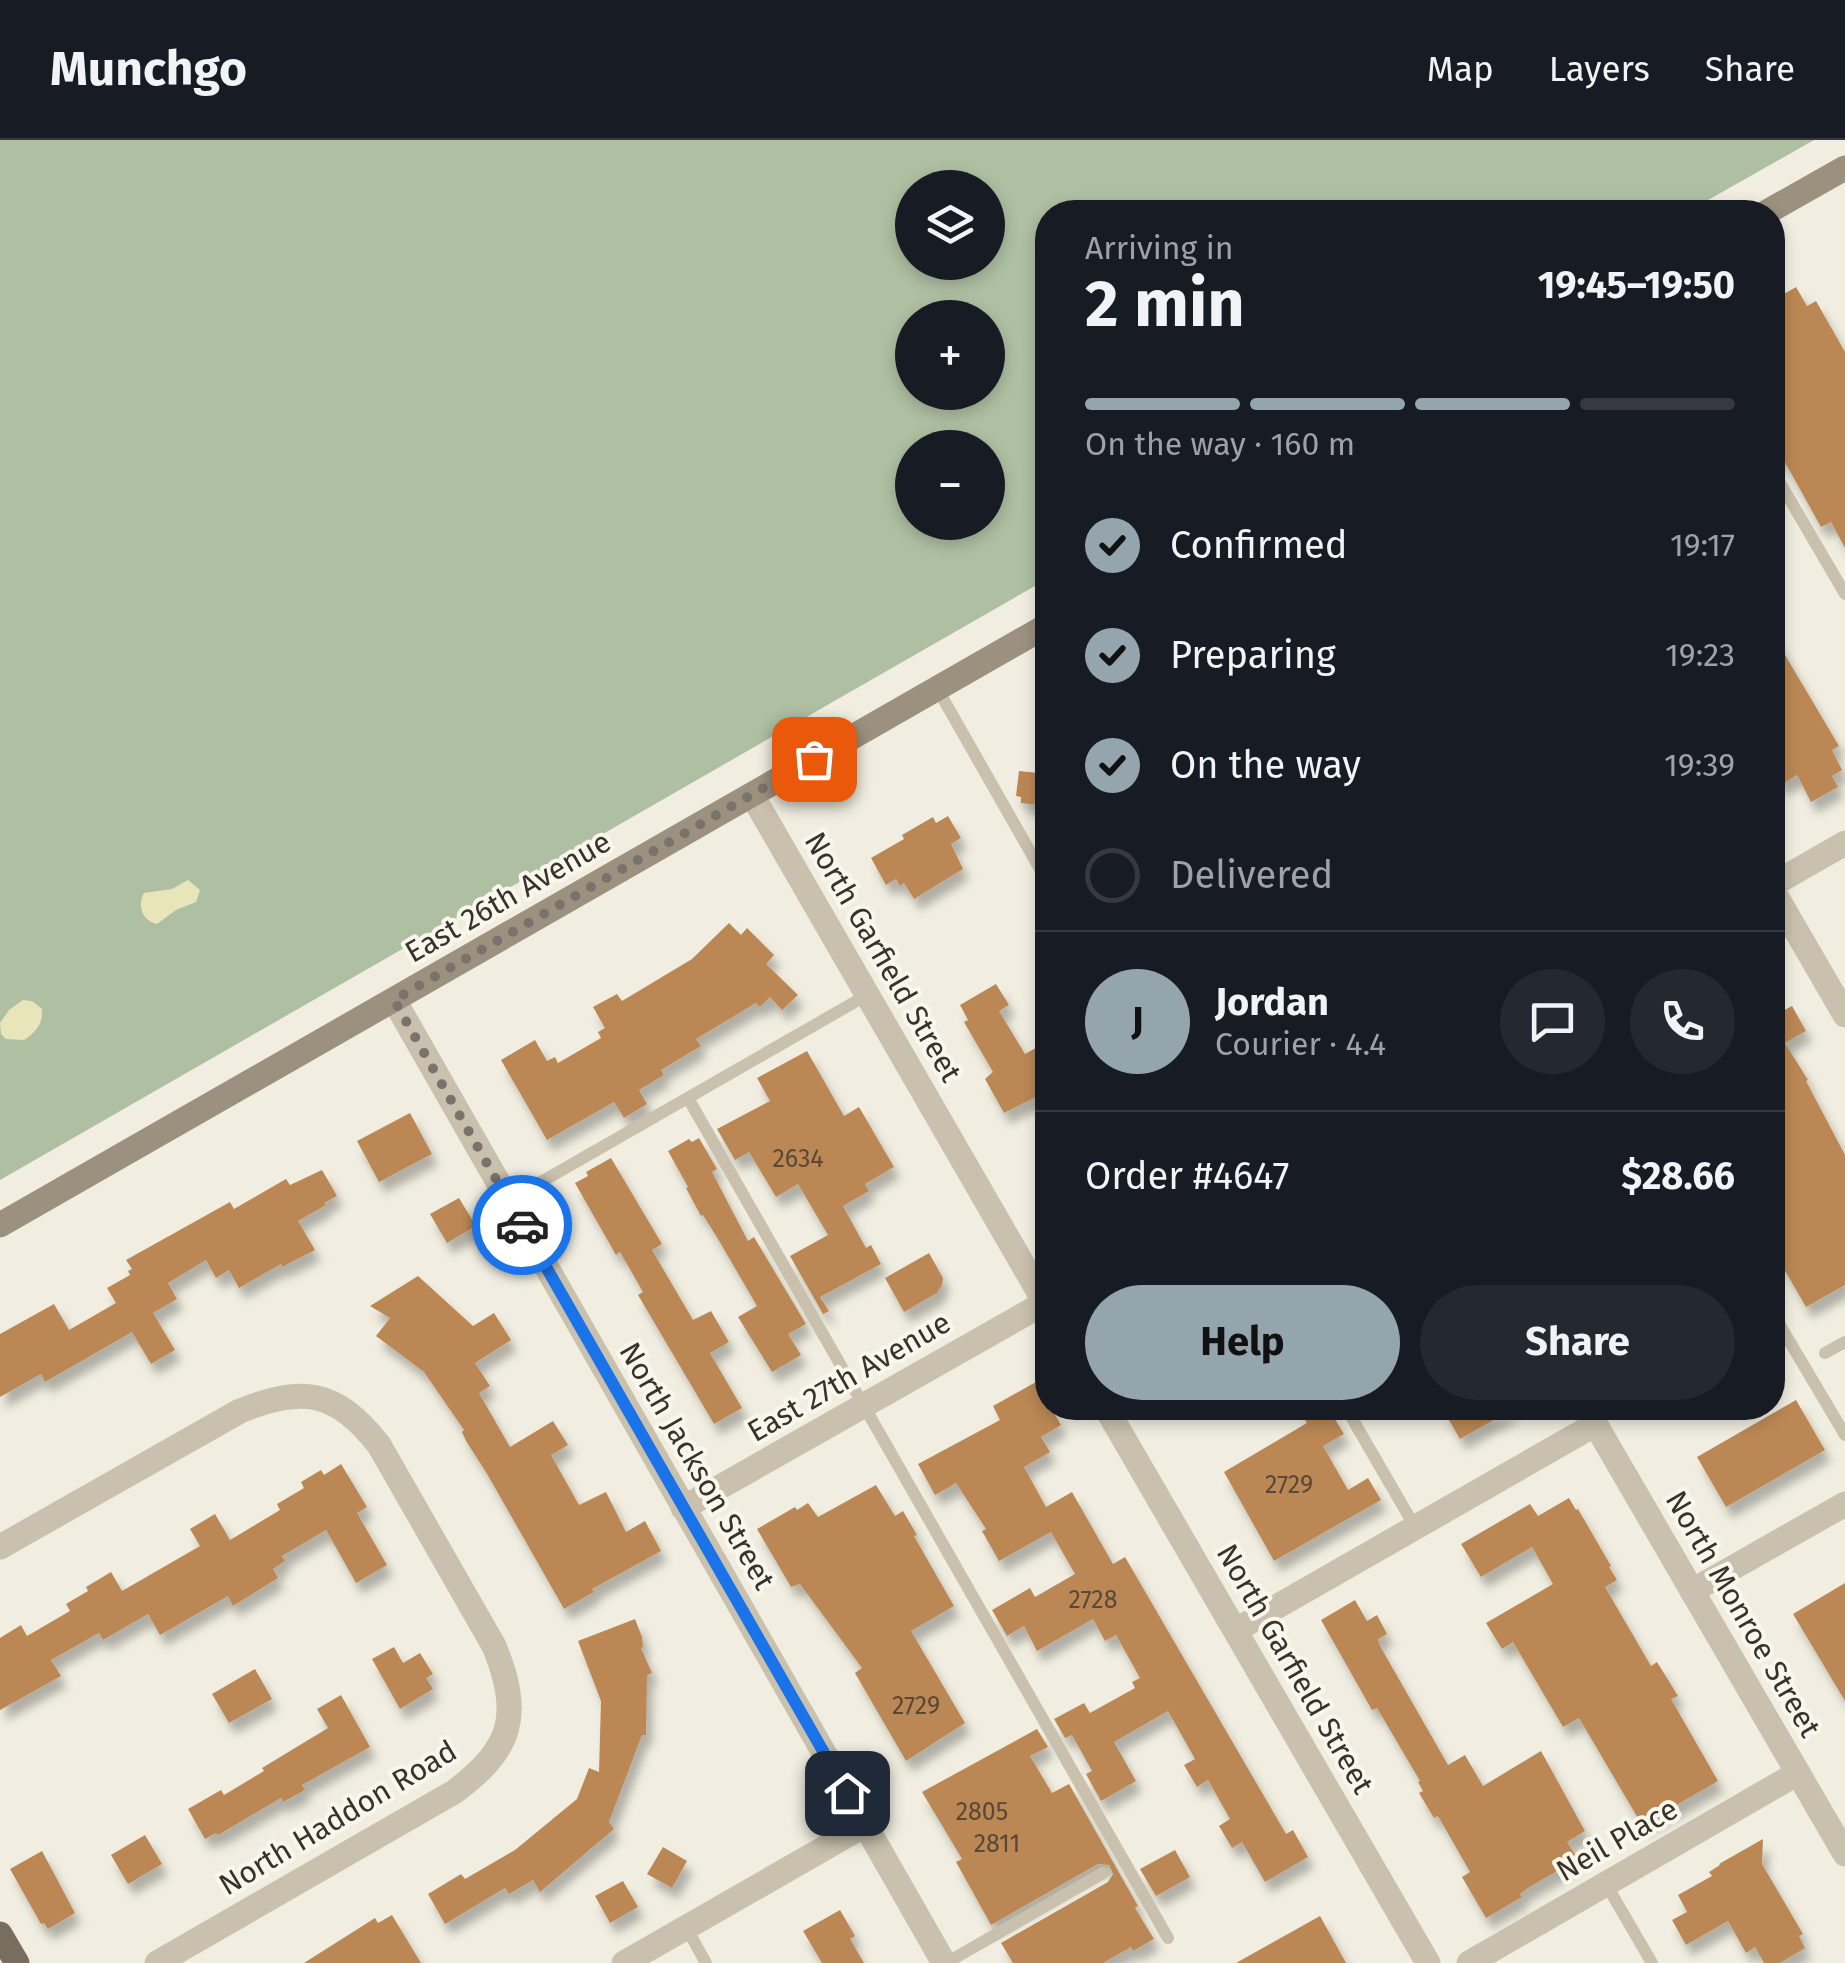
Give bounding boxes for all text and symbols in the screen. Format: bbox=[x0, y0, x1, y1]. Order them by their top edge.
text: Munchgo bbox=[50, 40, 247, 98]
text: Map bbox=[1427, 48, 1494, 90]
text: Layers bbox=[1549, 48, 1650, 90]
text: Share bbox=[1705, 48, 1795, 90]
map controls bbox=[895, 170, 1005, 540]
button: layers bbox=[895, 170, 1005, 280]
text: Arriving in bbox=[1085, 229, 1233, 267]
text: 19:45–19:50 bbox=[1538, 262, 1735, 308]
text: 2 min bbox=[1085, 265, 1245, 343]
button: + bbox=[895, 300, 1005, 410]
text: On the way · 160 m bbox=[1085, 425, 1355, 463]
button: − bbox=[895, 430, 1005, 540]
icon: check bbox=[1085, 518, 1140, 573]
text: Confirmed bbox=[1170, 522, 1348, 568]
text: 19:17 bbox=[1670, 526, 1735, 564]
icon: check bbox=[1085, 628, 1140, 683]
text: Preparing bbox=[1170, 632, 1336, 678]
text: 19:23 bbox=[1665, 636, 1735, 674]
pin bbox=[772, 717, 857, 802]
icon: bag bbox=[787, 732, 842, 787]
icon: check bbox=[1085, 738, 1140, 793]
text: On the way bbox=[1170, 742, 1361, 788]
text: 19:39 bbox=[1664, 746, 1735, 784]
street label: East 26th Avenue bbox=[399, 824, 617, 970]
street label: North Garfield Street bbox=[797, 826, 969, 1088]
text: Delivered bbox=[1170, 852, 1333, 898]
button: chat bbox=[1500, 969, 1605, 1074]
button: phone bbox=[1630, 969, 1735, 1074]
text: Jordan bbox=[1215, 979, 1329, 1025]
text: J bbox=[1131, 998, 1144, 1044]
text: Courier · 4.4 bbox=[1215, 1025, 1386, 1063]
house number: 2634 bbox=[772, 1144, 824, 1174]
text: Order #4647 bbox=[1085, 1153, 1289, 1199]
text: $28.66 bbox=[1621, 1153, 1735, 1199]
courier bbox=[472, 1175, 572, 1275]
icon: car bbox=[495, 1198, 550, 1253]
button: Help bbox=[1085, 1285, 1400, 1400]
button: Share bbox=[1420, 1285, 1735, 1400]
street label: East 27th Avenue bbox=[741, 1304, 957, 1450]
street label: North Jackson Street bbox=[612, 1336, 783, 1596]
house number: 2729 bbox=[1265, 1470, 1313, 1500]
street label: North Monroe Street bbox=[1658, 1485, 1828, 1744]
street label: North Garfield Street bbox=[1209, 1538, 1381, 1800]
house number: 2728 bbox=[1068, 1585, 1118, 1615]
house number: 2729 bbox=[892, 1691, 940, 1721]
street label: North Haddon Road bbox=[213, 1733, 463, 1903]
pin bbox=[805, 1751, 890, 1836]
icon: home bbox=[820, 1766, 875, 1821]
street label: Neil Place bbox=[1550, 1791, 1684, 1889]
house number: 2805 bbox=[956, 1797, 1008, 1827]
house number: 2811 bbox=[974, 1829, 1020, 1859]

